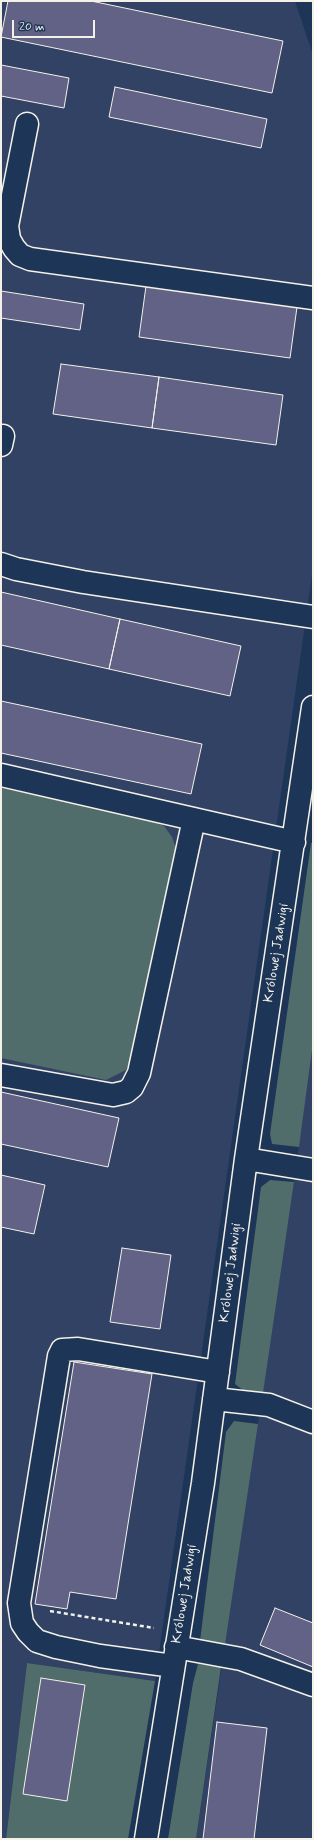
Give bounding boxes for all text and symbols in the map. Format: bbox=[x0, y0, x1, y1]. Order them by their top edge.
scale bar bbox=[14, 12, 97, 38]
text: 20 m bbox=[19, 19, 45, 35]
street label: Królowej Jadwigi bbox=[261, 902, 293, 1004]
street label: Królowej Jadwigi bbox=[217, 1222, 245, 1324]
street label: Królowej Jadwigi bbox=[169, 1543, 201, 1645]

